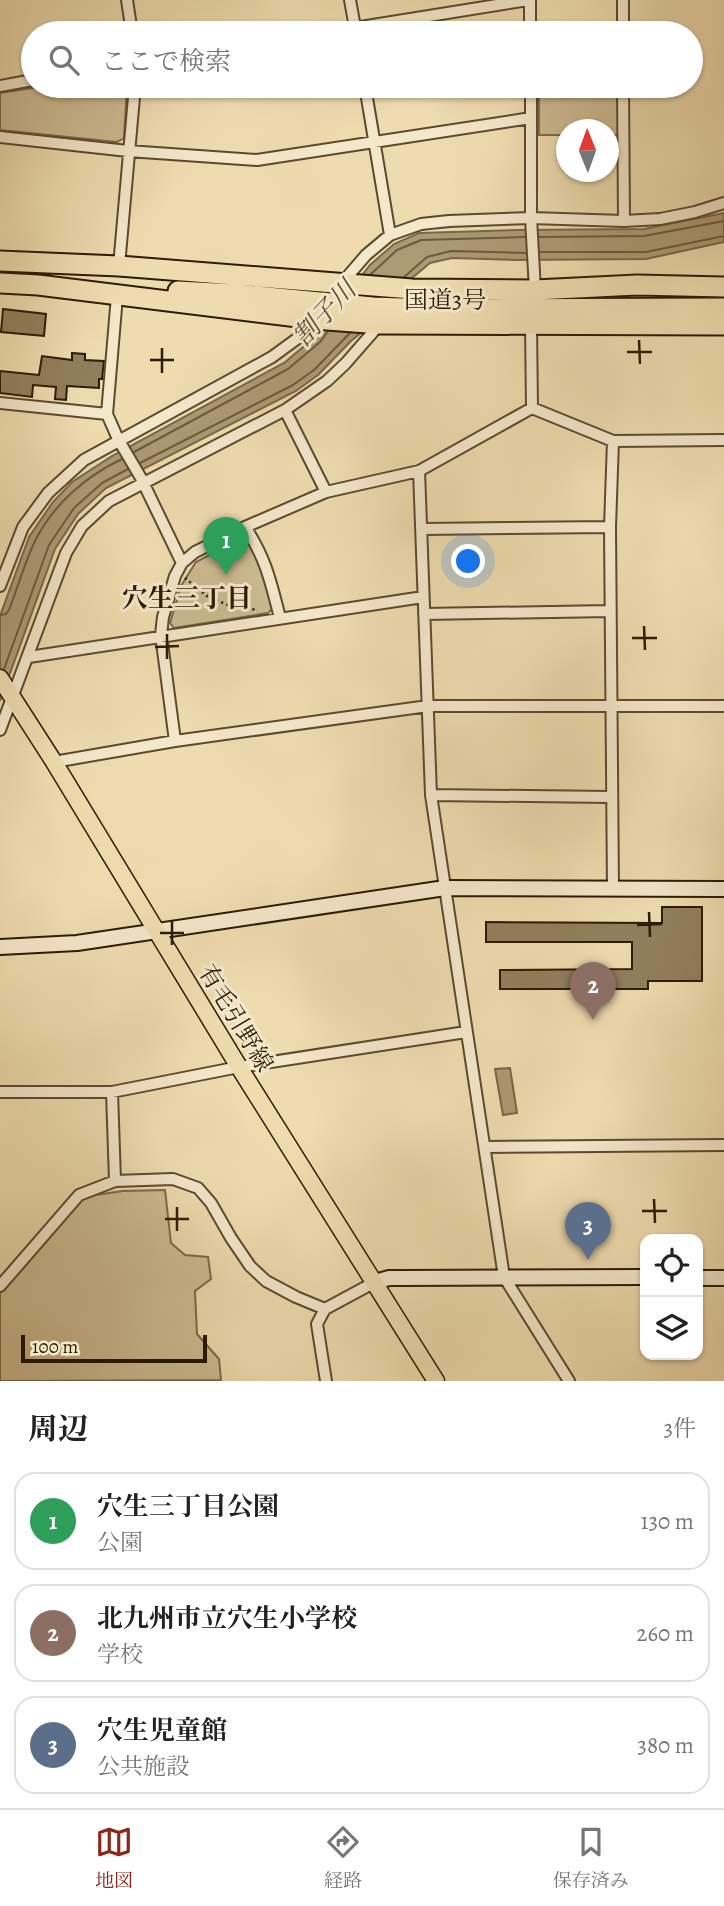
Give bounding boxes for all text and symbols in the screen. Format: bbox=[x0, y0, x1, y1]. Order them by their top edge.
search box bbox=[21, 21, 703, 98]
icon: search bbox=[45, 41, 83, 79]
text: ここで検索 bbox=[101, 44, 231, 79]
north arrow bbox=[556, 119, 619, 182]
water label: 割子川 bbox=[285, 271, 366, 354]
street label: 国道3号 bbox=[404, 284, 486, 316]
pin: 1 bbox=[203, 517, 249, 575]
your location bbox=[451, 544, 485, 578]
district label: 穴生三丁目 bbox=[122, 581, 252, 616]
street label: 有毛引野線 bbox=[191, 958, 281, 1078]
pin: 2 bbox=[570, 962, 616, 1020]
pin: 3 bbox=[565, 1202, 611, 1260]
map controls bbox=[640, 1234, 703, 1360]
button: locate bbox=[640, 1234, 703, 1297]
button: layers bbox=[640, 1297, 703, 1360]
scale bar bbox=[21, 1332, 206, 1364]
text: 100 m bbox=[32, 1334, 78, 1360]
text: 周辺 bbox=[28, 1409, 88, 1449]
text: 3件 bbox=[663, 1413, 696, 1444]
text: 穴生三丁目公園 bbox=[97, 1489, 279, 1524]
text: 1 bbox=[49, 1506, 57, 1537]
text: 130 m bbox=[641, 1506, 694, 1537]
text: 公園 bbox=[97, 1527, 143, 1558]
text: 北九州市立穴生小学校 bbox=[97, 1601, 357, 1636]
text: 2 bbox=[47, 1618, 59, 1649]
text: 260 m bbox=[636, 1618, 694, 1649]
text: 学校 bbox=[97, 1639, 143, 1670]
text: 穴生児童館 bbox=[97, 1713, 227, 1748]
text: 3 bbox=[48, 1730, 58, 1761]
text: 380 m bbox=[637, 1730, 694, 1761]
text: 公共施設 bbox=[97, 1751, 189, 1782]
tab: 地図 bbox=[95, 1823, 133, 1894]
tab: 経路 bbox=[324, 1823, 362, 1894]
tab: 保存済み bbox=[553, 1823, 629, 1894]

